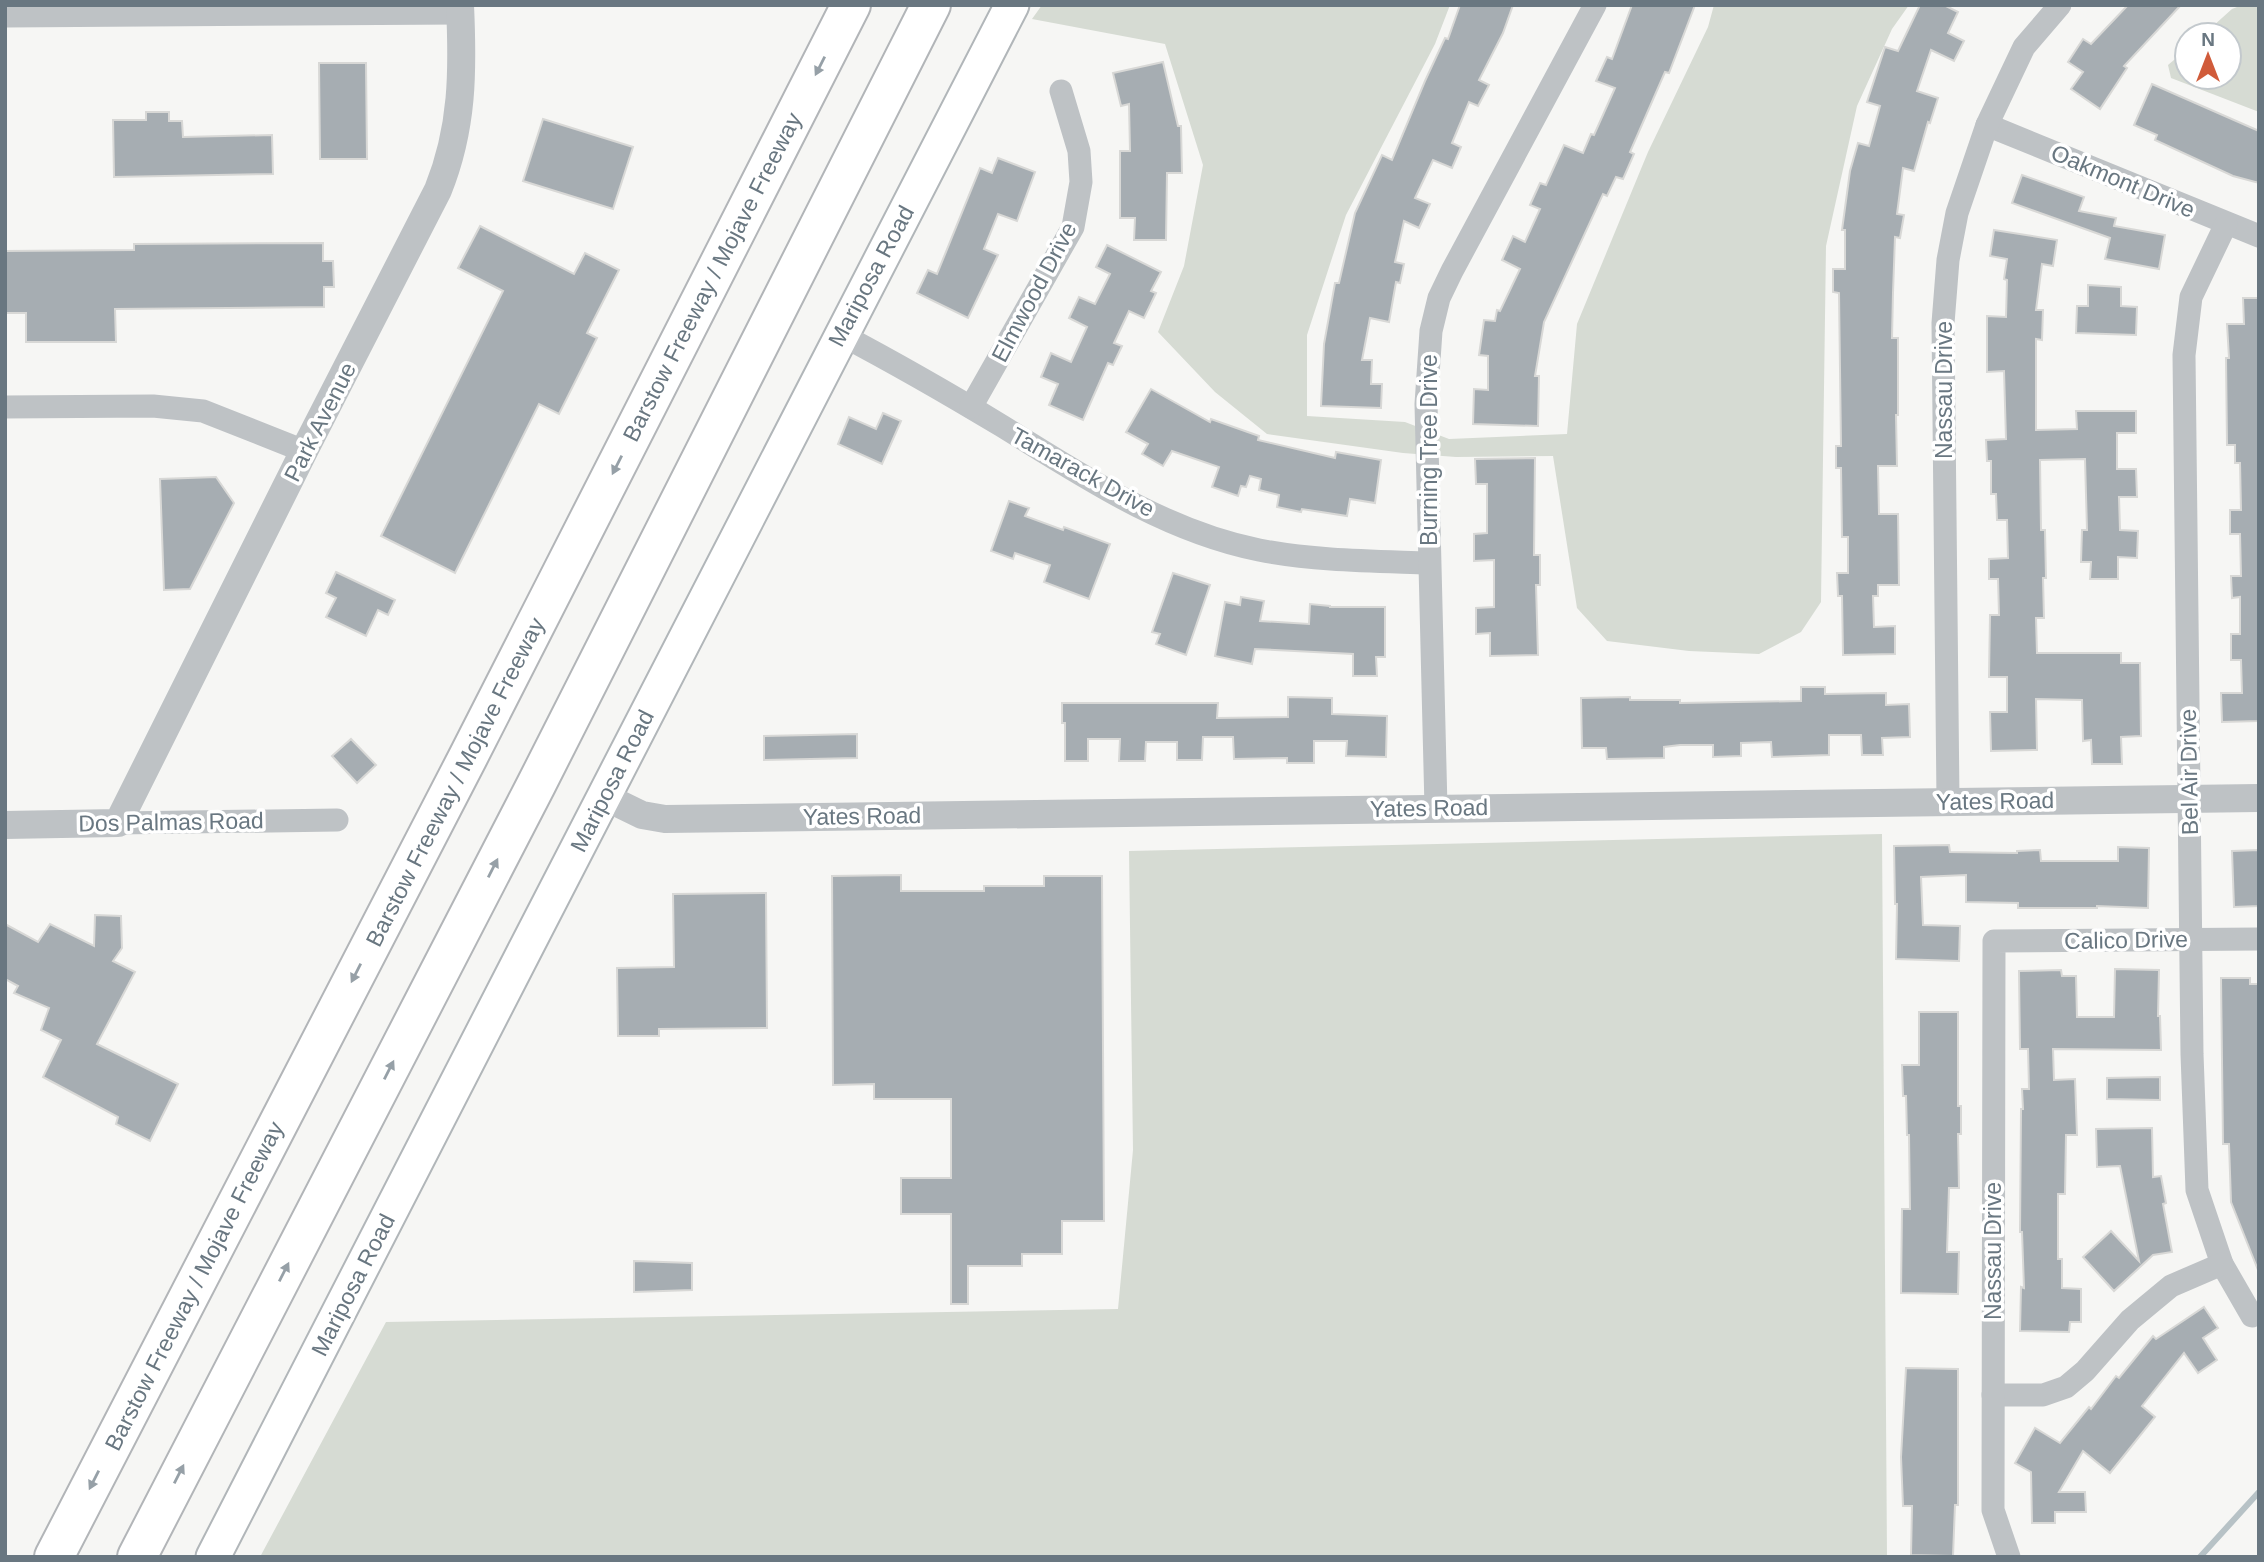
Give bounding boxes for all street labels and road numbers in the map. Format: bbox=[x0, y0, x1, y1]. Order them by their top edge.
street label: Barstow Freeway / Mojave Freeway bbox=[617, 108, 807, 446]
street label: Oakmont Drive bbox=[2047, 139, 2199, 223]
street label: Mariposa Road bbox=[823, 201, 919, 351]
street label: Elmwood Drive bbox=[986, 218, 1082, 366]
street label: Nassau Drive bbox=[1931, 321, 1957, 459]
street label: Burning Tree Drive bbox=[1416, 354, 1442, 546]
street label: Park Avenue bbox=[279, 358, 361, 486]
street label: Tamarack Drive bbox=[1007, 422, 1159, 522]
street label: Barstow Freeway / Mojave Freeway bbox=[360, 613, 550, 951]
street label: Mariposa Road bbox=[565, 706, 659, 856]
street label: Bel Air Drive bbox=[2175, 709, 2203, 835]
street label: Yates Road bbox=[1936, 787, 2054, 815]
street label: Yates Road bbox=[1370, 794, 1488, 822]
street label: Yates Road bbox=[803, 802, 921, 830]
street label: Dos Palmas Road bbox=[78, 807, 264, 837]
street label: Calico Drive bbox=[2064, 926, 2188, 954]
street label: Barstow Freeway / Mojave Freeway bbox=[99, 1117, 289, 1455]
street label: Nassau Drive bbox=[1980, 1182, 2006, 1320]
street label: Mariposa Road bbox=[306, 1210, 400, 1360]

